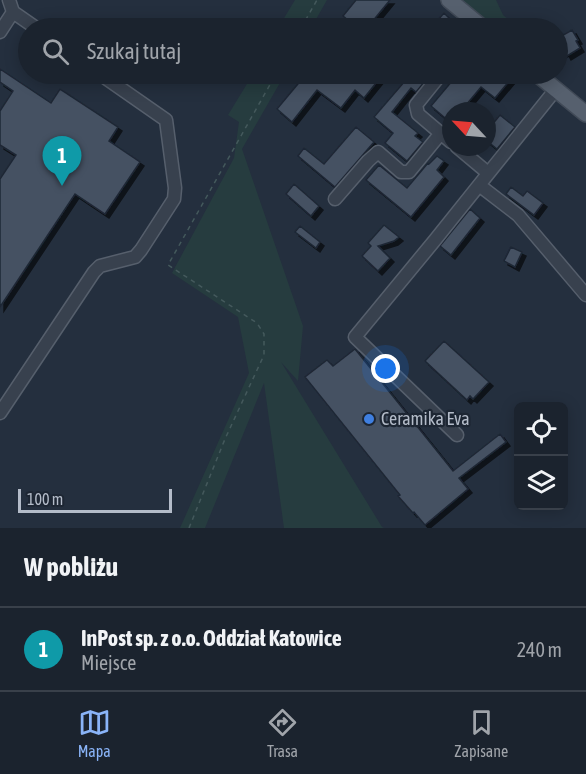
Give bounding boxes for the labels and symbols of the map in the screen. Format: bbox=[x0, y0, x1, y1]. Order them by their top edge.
north arrow bbox=[442, 102, 496, 156]
pin: 1 bbox=[42, 136, 82, 186]
your location bbox=[371, 354, 400, 383]
place label: Ceramika Eva bbox=[381, 408, 470, 429]
marker: Ceramika Eva bbox=[362, 412, 376, 426]
scale bar bbox=[18, 486, 172, 514]

